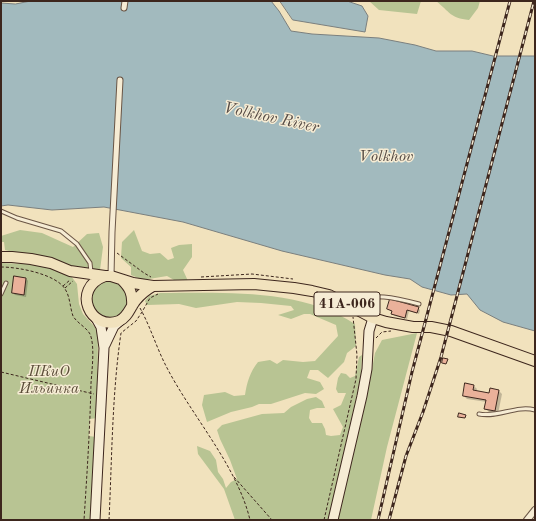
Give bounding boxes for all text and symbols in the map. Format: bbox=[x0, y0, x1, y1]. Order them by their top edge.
water label: Volkhov River bbox=[222, 99, 320, 137]
water label: Volkhov bbox=[359, 147, 413, 167]
road number: 41А-006 bbox=[314, 292, 380, 316]
park label: ПКиО Ильинка bbox=[19, 363, 79, 398]

